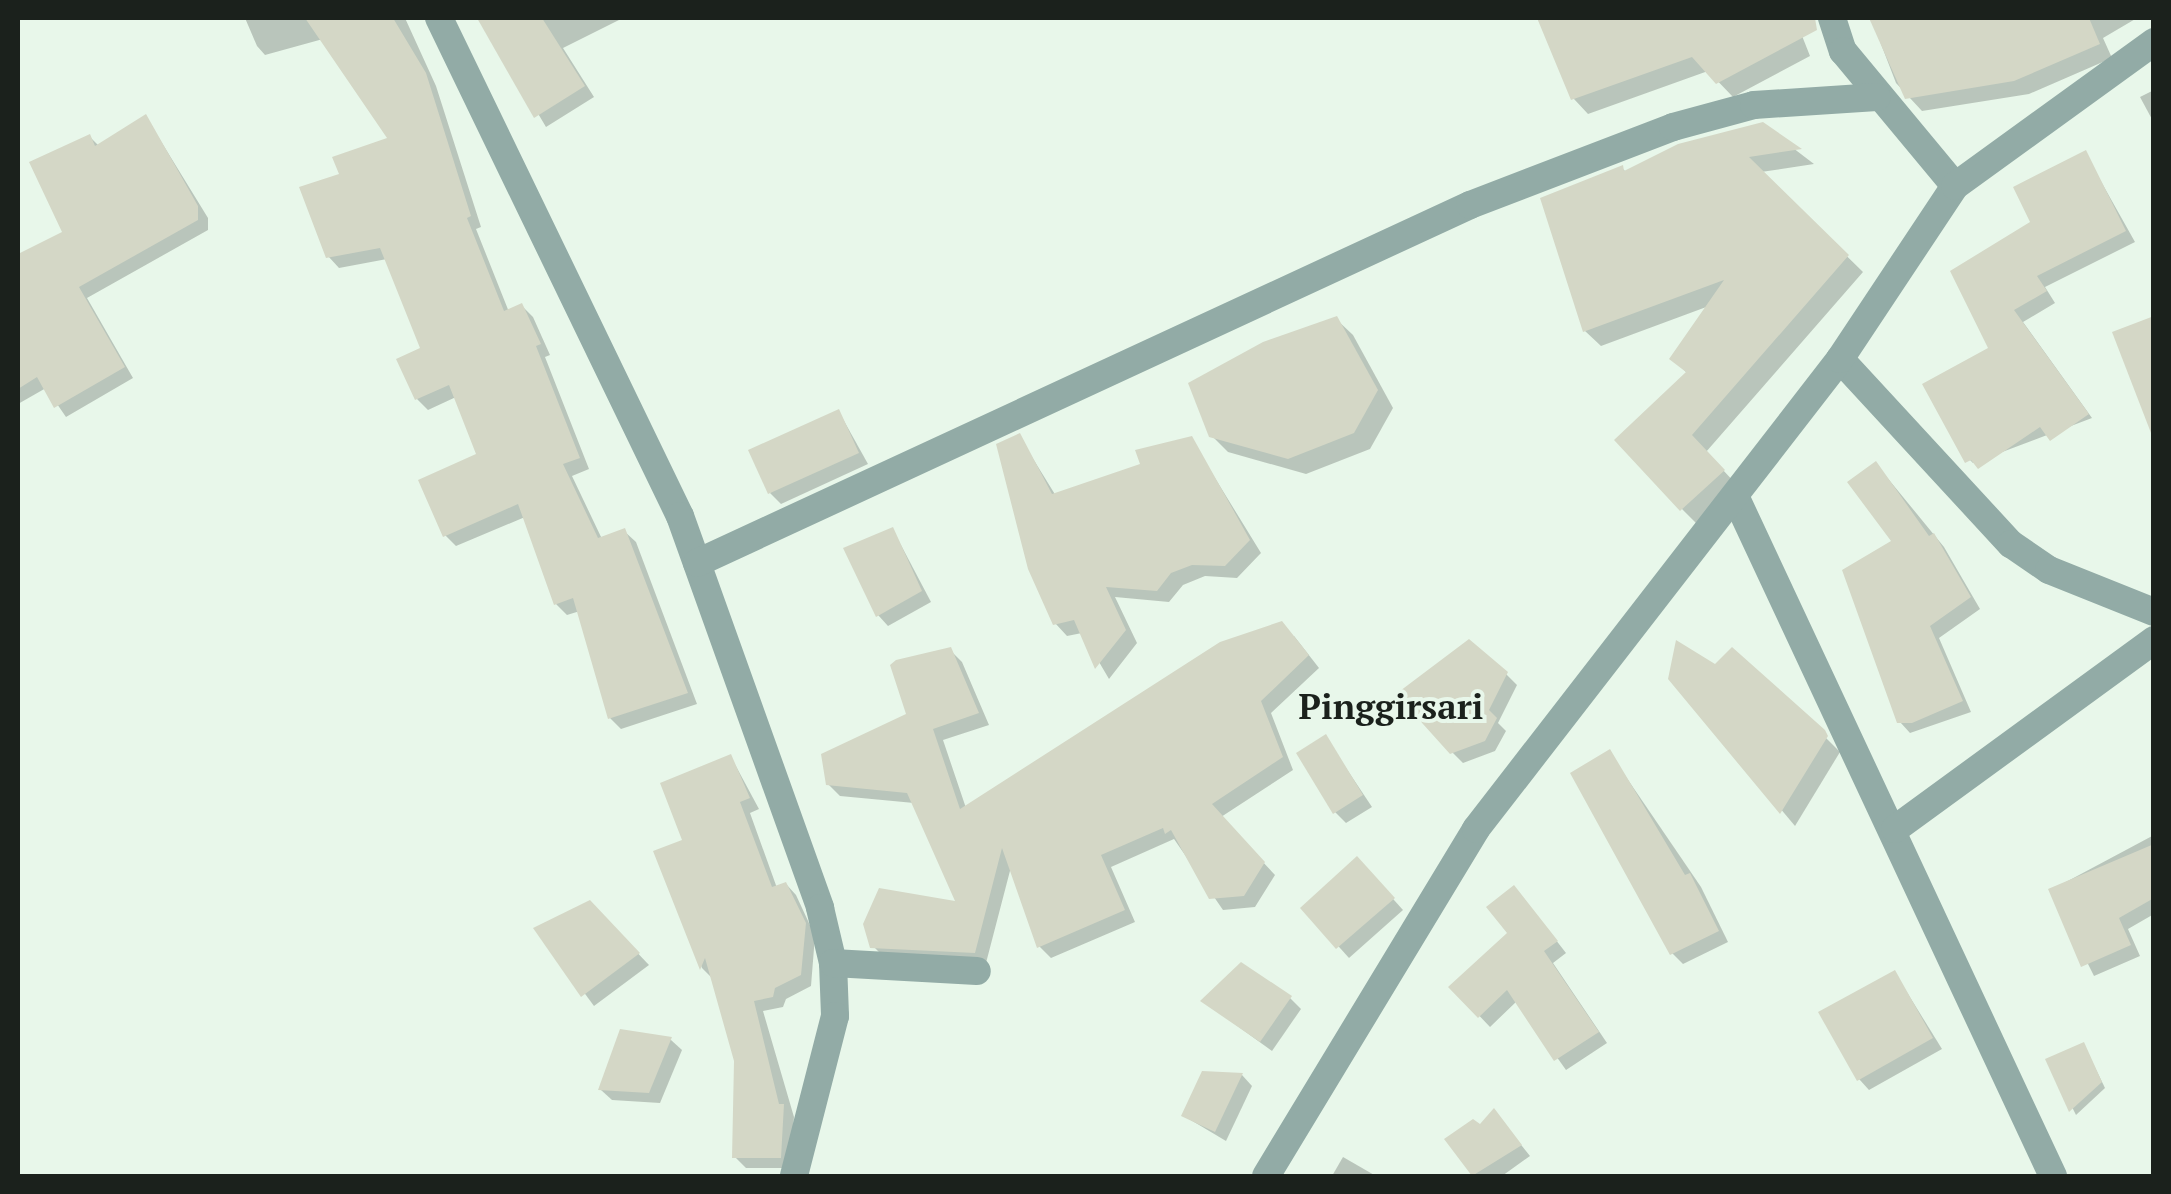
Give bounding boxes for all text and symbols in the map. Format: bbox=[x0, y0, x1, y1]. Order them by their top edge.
district label: Pinggirsari bbox=[1299, 685, 1483, 727]

